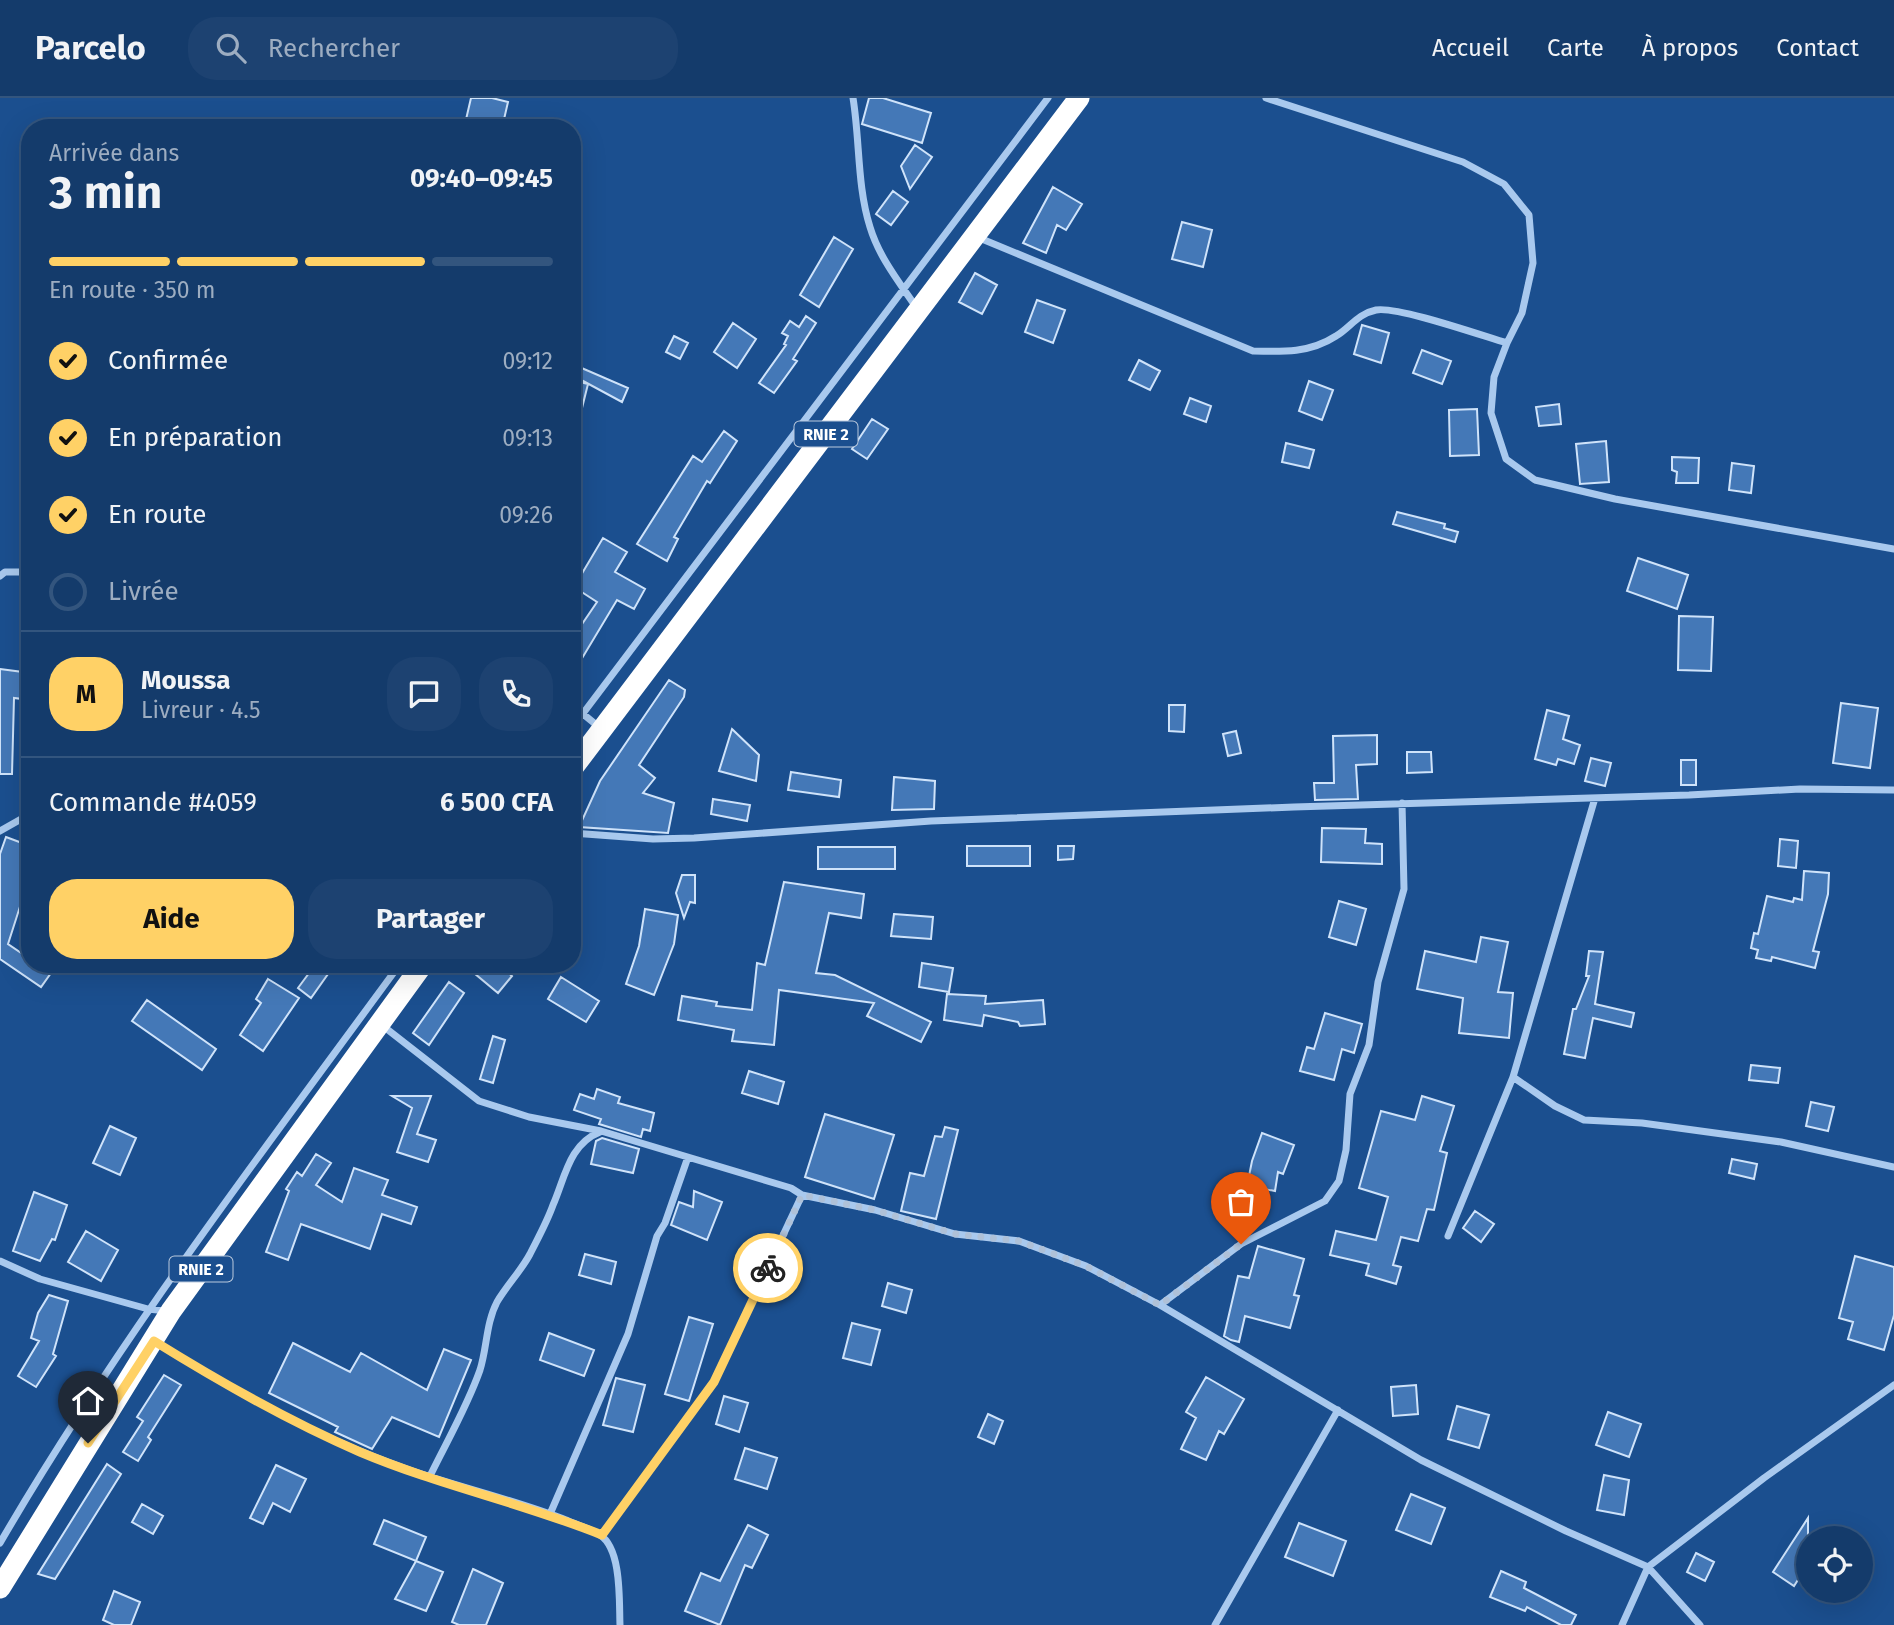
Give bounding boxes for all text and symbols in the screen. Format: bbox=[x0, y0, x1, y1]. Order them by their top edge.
search box bbox=[188, 17, 678, 80]
text: Parcelo bbox=[35, 28, 146, 68]
icon: search bbox=[212, 29, 250, 67]
text: Rechercher bbox=[268, 33, 400, 64]
text: Accueil bbox=[1432, 34, 1509, 62]
text: Carte bbox=[1547, 34, 1604, 62]
text: À propos bbox=[1642, 34, 1738, 62]
text: Contact bbox=[1776, 34, 1859, 62]
text: Arrivée dans bbox=[49, 139, 179, 167]
text: 09:40–09:45 bbox=[410, 163, 553, 194]
text: 3 min bbox=[49, 165, 162, 220]
text: En route · 350 m bbox=[49, 276, 216, 304]
icon: check bbox=[49, 342, 87, 380]
text: Confirmée bbox=[108, 345, 228, 376]
text: 09:12 bbox=[502, 347, 553, 375]
icon: check bbox=[49, 419, 87, 457]
text: En préparation bbox=[108, 422, 282, 453]
road number: RNIE 2 bbox=[794, 422, 858, 446]
text: 09:13 bbox=[502, 424, 553, 452]
icon: check bbox=[49, 496, 87, 534]
text: En route bbox=[108, 499, 207, 530]
text: 09:26 bbox=[499, 501, 553, 529]
text: Livrée bbox=[108, 576, 179, 607]
button: chat bbox=[387, 657, 461, 731]
button: phone bbox=[479, 657, 553, 731]
text: Moussa bbox=[141, 665, 230, 696]
text: M bbox=[76, 679, 96, 710]
text: Livreur · 4.5 bbox=[141, 696, 260, 724]
text: Commande #4059 bbox=[49, 787, 257, 818]
text: 6 500 CFA bbox=[440, 787, 553, 818]
button: Aide bbox=[49, 879, 294, 959]
button: Partager bbox=[308, 879, 553, 959]
pin bbox=[1211, 1172, 1271, 1244]
icon: bag bbox=[1222, 1183, 1260, 1221]
courier bbox=[733, 1233, 803, 1303]
icon: bike bbox=[749, 1249, 787, 1287]
road number: RNIE 2 bbox=[170, 1256, 232, 1282]
pin bbox=[58, 1371, 118, 1443]
icon: home bbox=[69, 1382, 107, 1420]
map controls bbox=[1796, 1526, 1873, 1603]
button: locate bbox=[1796, 1526, 1873, 1603]

